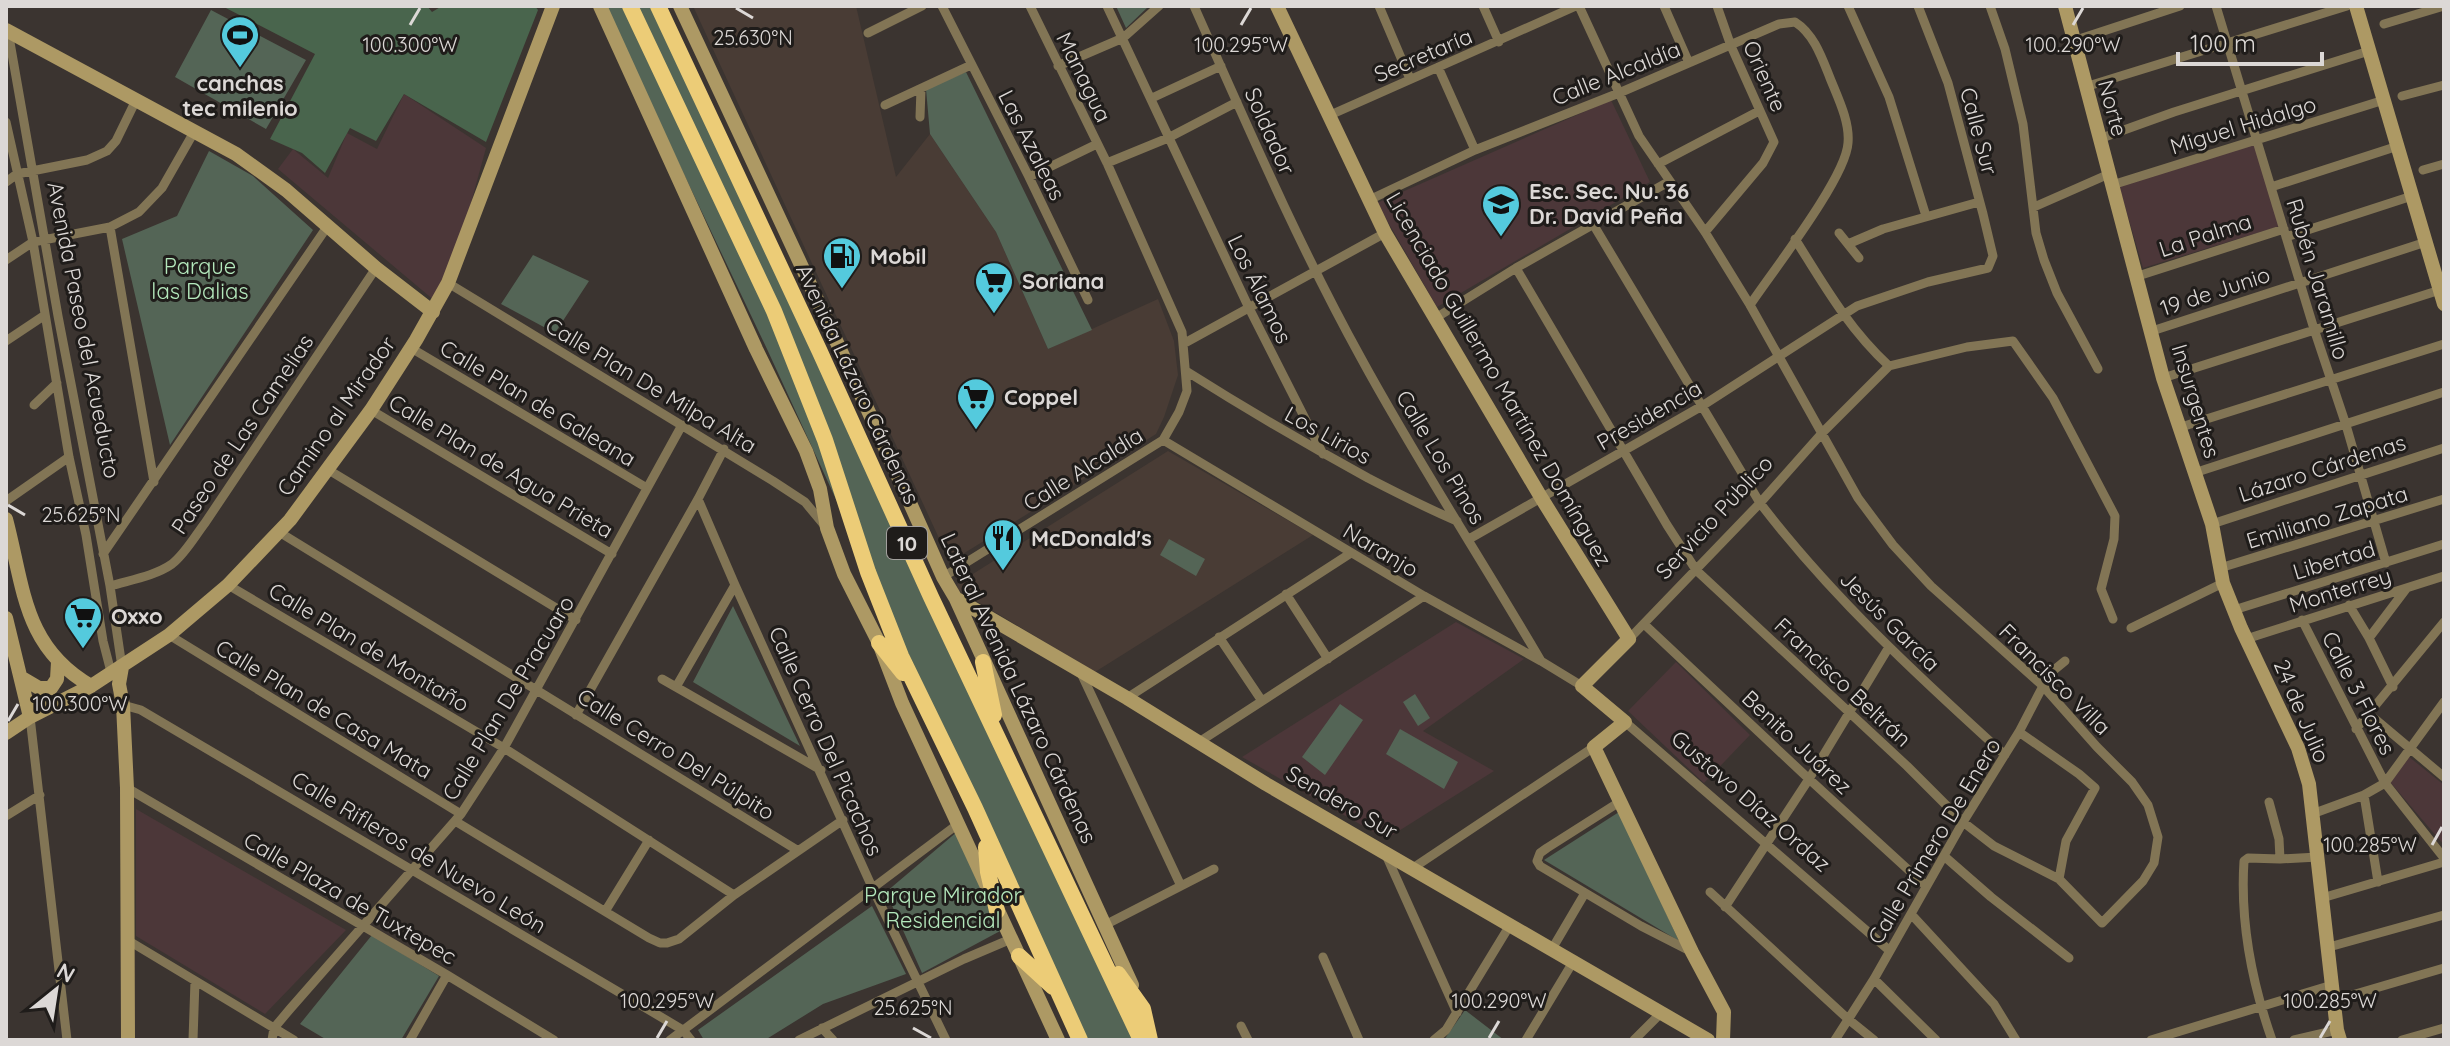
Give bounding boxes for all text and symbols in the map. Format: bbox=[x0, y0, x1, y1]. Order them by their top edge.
sports icon: canchas tec milenio bbox=[219, 14, 261, 69]
scale bar bbox=[2178, 16, 2322, 66]
street label: Secretaría bbox=[1370, 22, 1476, 88]
text: 25.630°N bbox=[713, 25, 793, 50]
street label: Managua bbox=[1050, 27, 1118, 127]
text: 100 m bbox=[2190, 28, 2256, 58]
text: 100.300°W bbox=[362, 32, 458, 57]
text: 100.295°W bbox=[1194, 32, 1288, 57]
text: 100.290°W bbox=[2026, 32, 2120, 57]
street label: Calle Alcaldía bbox=[1548, 35, 1684, 111]
street label: Oriente bbox=[1737, 36, 1793, 116]
place label: canchas tec milenio bbox=[182, 69, 298, 122]
street label: Norte bbox=[2092, 77, 2134, 139]
street label: Soldador bbox=[1238, 83, 1302, 179]
street label: Calle Sur bbox=[1954, 84, 2004, 178]
street label: Las Azaleas bbox=[992, 85, 1072, 205]
street label: Miguel Hidalgo bbox=[2167, 90, 2319, 160]
place label: Esc. Sec. Nu. 36 Dr. David Peña bbox=[1529, 177, 1689, 230]
street label: Avenida Paseo del Acueducto bbox=[41, 179, 127, 481]
school or university icon: Esc. Sec. Nu. 36 Dr. David Peña bbox=[1480, 183, 1522, 238]
street label: Licenciado Guillermo Martínez Domínguez bbox=[1380, 187, 1618, 571]
street label: Rubén Jaramillo bbox=[2280, 195, 2356, 363]
street label: La Palma bbox=[2155, 207, 2255, 263]
street label: Los Álamos bbox=[1222, 230, 1298, 348]
fuel station icon: Mobil bbox=[821, 235, 863, 290]
place label: Mobil bbox=[870, 242, 927, 270]
park label: Parque las Dalias bbox=[151, 252, 249, 305]
street label: Avenida Lázaro Cárdenas bbox=[790, 260, 926, 508]
supermarket icon: Soriana bbox=[973, 260, 1015, 315]
street label: 19 de Junio bbox=[2156, 260, 2274, 322]
place label: Soriana bbox=[1022, 267, 1104, 295]
street label: Calle Plan De Milpa Alta bbox=[540, 311, 762, 459]
street label: Paseo de Las Camelias bbox=[165, 329, 319, 539]
street label: Camino al Mirador bbox=[270, 330, 402, 501]
street label: Calle Plan de Galeana bbox=[435, 333, 641, 473]
street label: Insurgentes bbox=[2165, 341, 2227, 461]
street label: Presidencia bbox=[1592, 374, 1706, 456]
supermarket icon: Coppel bbox=[955, 376, 997, 431]
place label: Coppel bbox=[1004, 383, 1078, 411]
street label: Calle Los Pinos bbox=[1390, 385, 1492, 529]
street label: Calle Plan de Agua Prieta bbox=[384, 388, 618, 544]
street label: Los Lirios bbox=[1280, 400, 1376, 470]
street label: Calle Alcaldía bbox=[1018, 421, 1148, 517]
street label: Lázaro Cárdenas bbox=[2235, 428, 2409, 508]
street label: Servicio Público bbox=[1649, 449, 1779, 585]
street label: Emiliano Zapata bbox=[2243, 479, 2411, 555]
text: 25.625°N bbox=[41, 502, 121, 527]
restaurant icon: McDonald's bbox=[982, 517, 1024, 572]
street label: Naranjo bbox=[1338, 517, 1424, 583]
place label: McDonald's bbox=[1031, 524, 1152, 552]
road number: 10 bbox=[887, 527, 927, 559]
street label: Lateral Avenida Lázaro Cárdenas bbox=[935, 528, 1103, 848]
street label: Libertad bbox=[2289, 534, 2379, 586]
street label: Monterrey bbox=[2286, 561, 2394, 619]
street label: Jesús García bbox=[1834, 565, 1946, 677]
street label: Calle Plan de Montaño bbox=[264, 576, 474, 718]
street label: Calle Plan De Pracuaro bbox=[436, 591, 580, 805]
supermarket icon: Oxxo bbox=[62, 595, 104, 650]
place label: Oxxo bbox=[111, 602, 163, 630]
street label: Francisco Beltrán bbox=[1769, 611, 1917, 753]
street label: Francisco Villa bbox=[1993, 617, 2117, 741]
street label: Calle Cerro Del Picachos bbox=[763, 622, 889, 860]
street label: Calle 3 Flores bbox=[2316, 627, 2402, 759]
street label: Calle Plan de Casa Mata bbox=[211, 633, 437, 785]
street label: 24 de Julio bbox=[2268, 655, 2336, 767]
street label: Calle Cerro Del Púlpito bbox=[572, 682, 780, 826]
street label: Benito Juárez bbox=[1736, 684, 1858, 800]
text: 100.300°W bbox=[32, 691, 128, 716]
street label: Gustavo Díaz Ordaz bbox=[1666, 724, 1836, 878]
street label: Calle Primero De Enero bbox=[1861, 733, 2007, 949]
street label: Sendero Sur bbox=[1281, 759, 1403, 845]
street label: Calle Rifleros de Nuevo León bbox=[287, 765, 551, 939]
street label: Calle Plaza de Tuxtepec bbox=[239, 826, 461, 970]
text: 100.285°W bbox=[2323, 832, 2417, 857]
park label: Parque Mirador Residencial bbox=[864, 881, 1023, 934]
north arrow bbox=[16, 950, 96, 1030]
text: N bbox=[52, 957, 80, 989]
text: 100.295°W bbox=[620, 988, 714, 1013]
text: 100.290°W bbox=[1452, 988, 1546, 1013]
text: 100.285°W bbox=[2283, 988, 2377, 1013]
text: 25.625°N bbox=[873, 995, 953, 1020]

